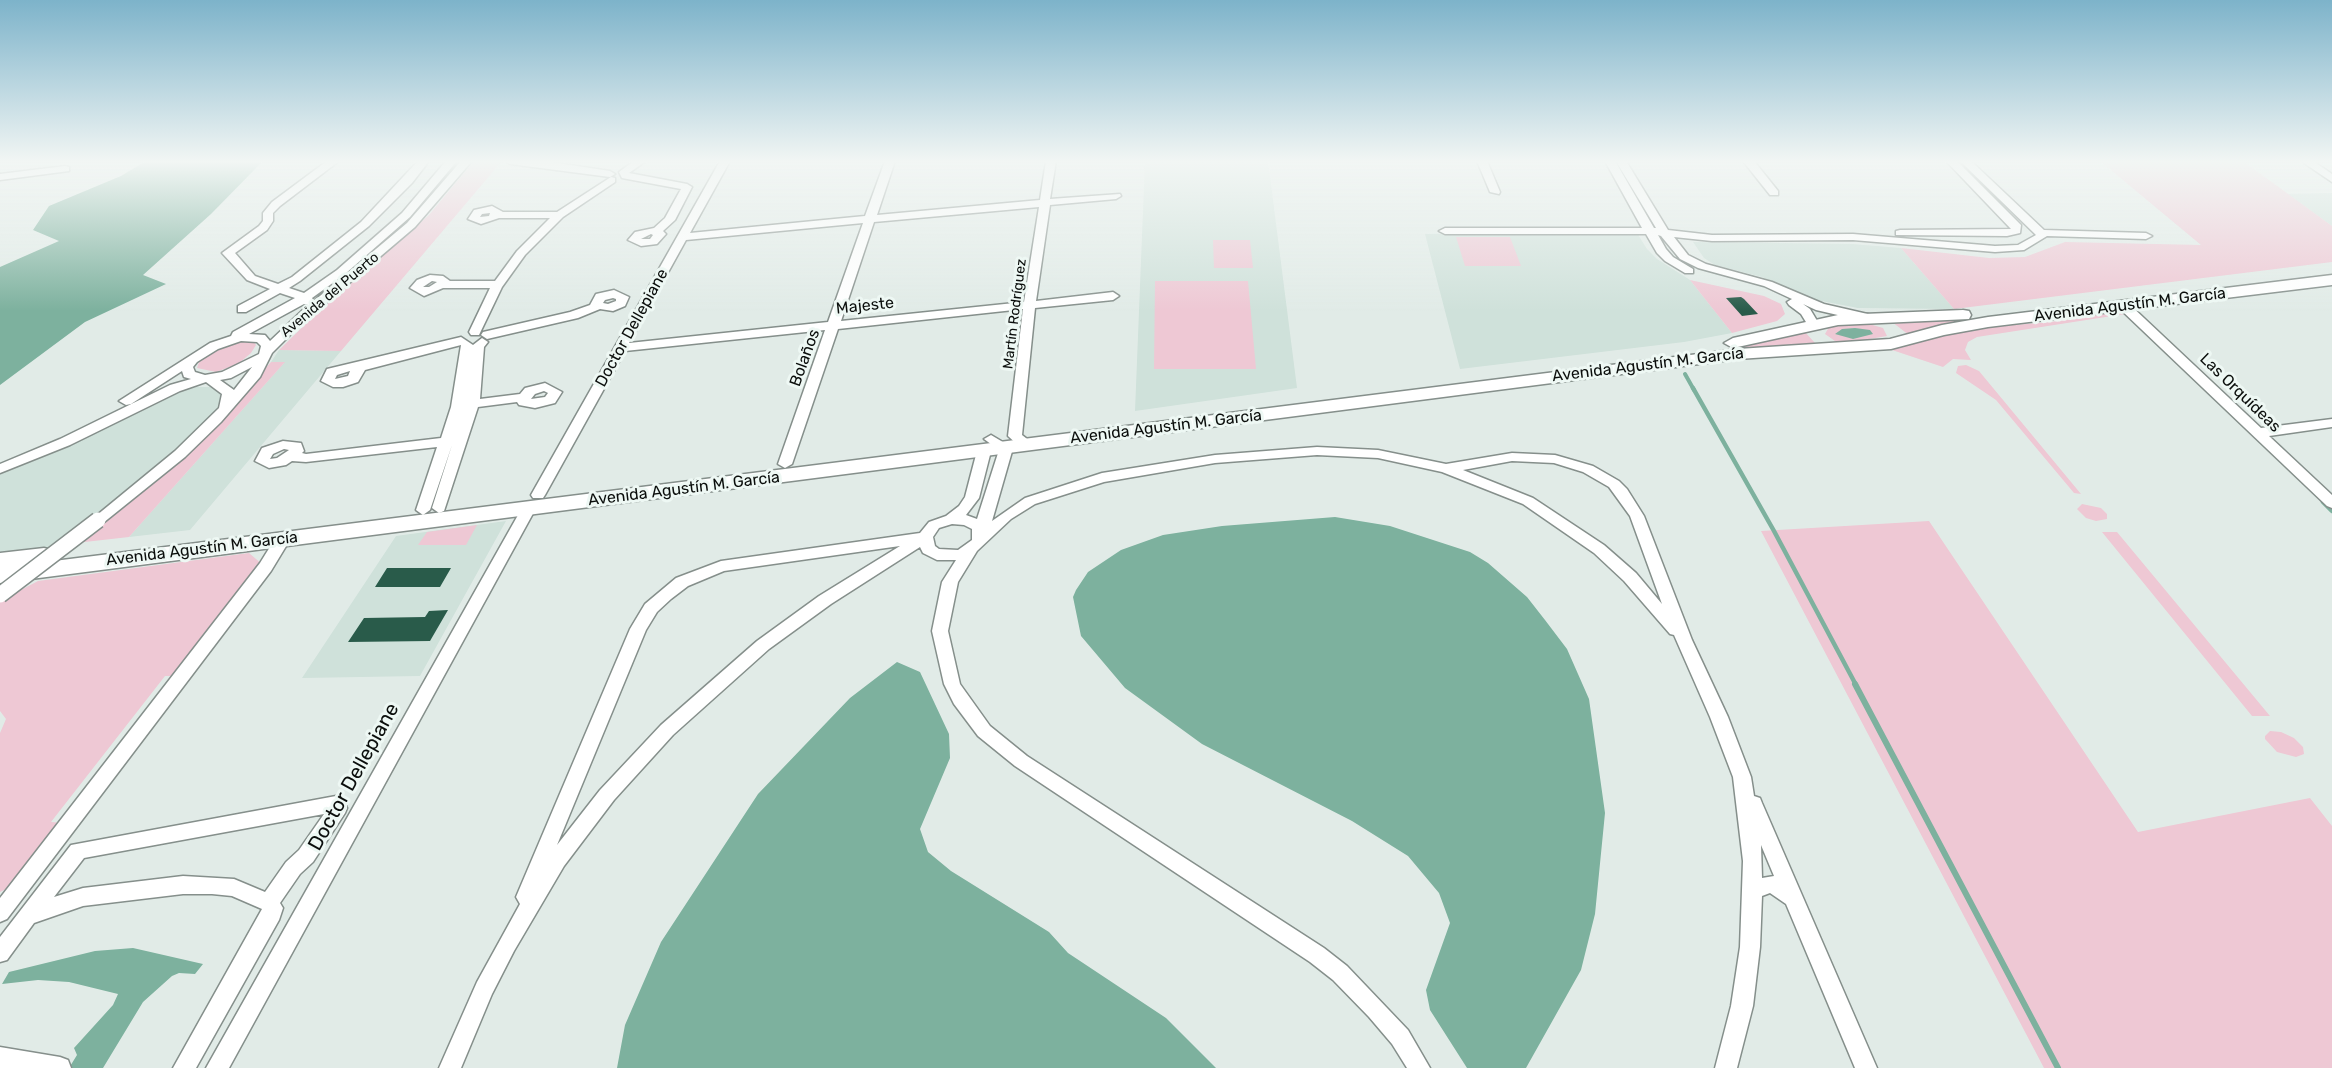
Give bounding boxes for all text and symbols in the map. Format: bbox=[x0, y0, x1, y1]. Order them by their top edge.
street label: Avenida del Puerto bbox=[278, 249, 382, 341]
street label: Martín Rodríguez bbox=[1000, 258, 1030, 370]
street label: Doctor Dellepiane bbox=[592, 266, 672, 390]
street label: Avenida Agustín M. García bbox=[2033, 284, 2227, 326]
street label: Majeste bbox=[835, 293, 895, 319]
street label: Bolaños bbox=[786, 327, 824, 389]
street label: Avenida Agustín M. García bbox=[1551, 344, 1745, 386]
street label: Las Orquídeas bbox=[2196, 350, 2284, 436]
street label: Avenida Agustín M. García bbox=[1069, 406, 1263, 448]
street label: Avenida Agustín M. García bbox=[587, 468, 781, 510]
street label: Avenida Agustín M. García bbox=[105, 528, 299, 570]
street label: Doctor Dellepiane bbox=[303, 699, 405, 855]

